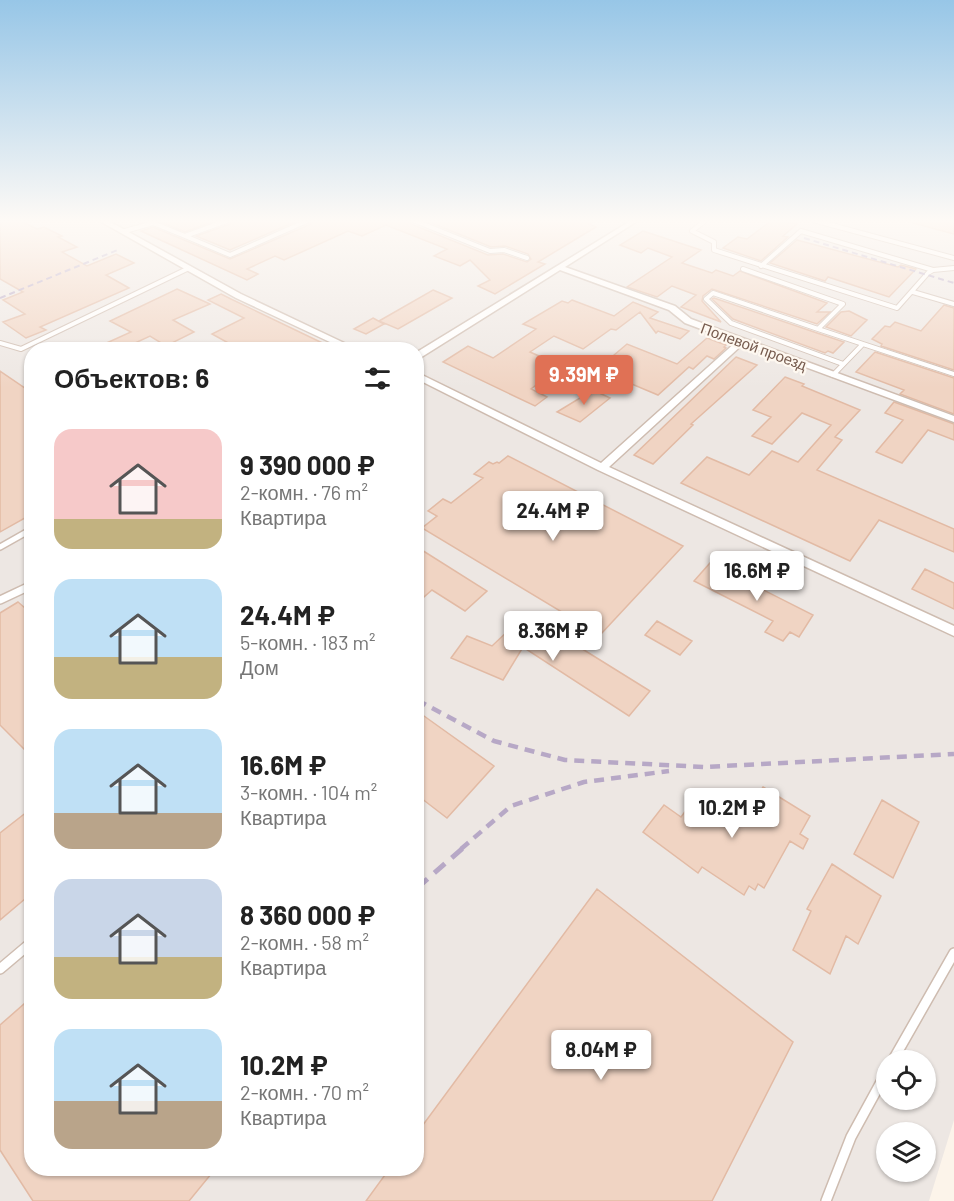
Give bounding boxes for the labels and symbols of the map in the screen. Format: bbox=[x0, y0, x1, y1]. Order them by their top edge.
street label: Полевой проезд bbox=[699, 318, 810, 374]
pin: 9.39M ₽ bbox=[529, 355, 639, 406]
pin: 24.4M ₽ bbox=[498, 491, 608, 542]
pin: 16.6M ₽ bbox=[702, 551, 812, 602]
pin: 8.36M ₽ bbox=[498, 611, 608, 662]
pin: 10.2M ₽ bbox=[677, 788, 787, 839]
pin: 8.04M ₽ bbox=[546, 1030, 656, 1081]

